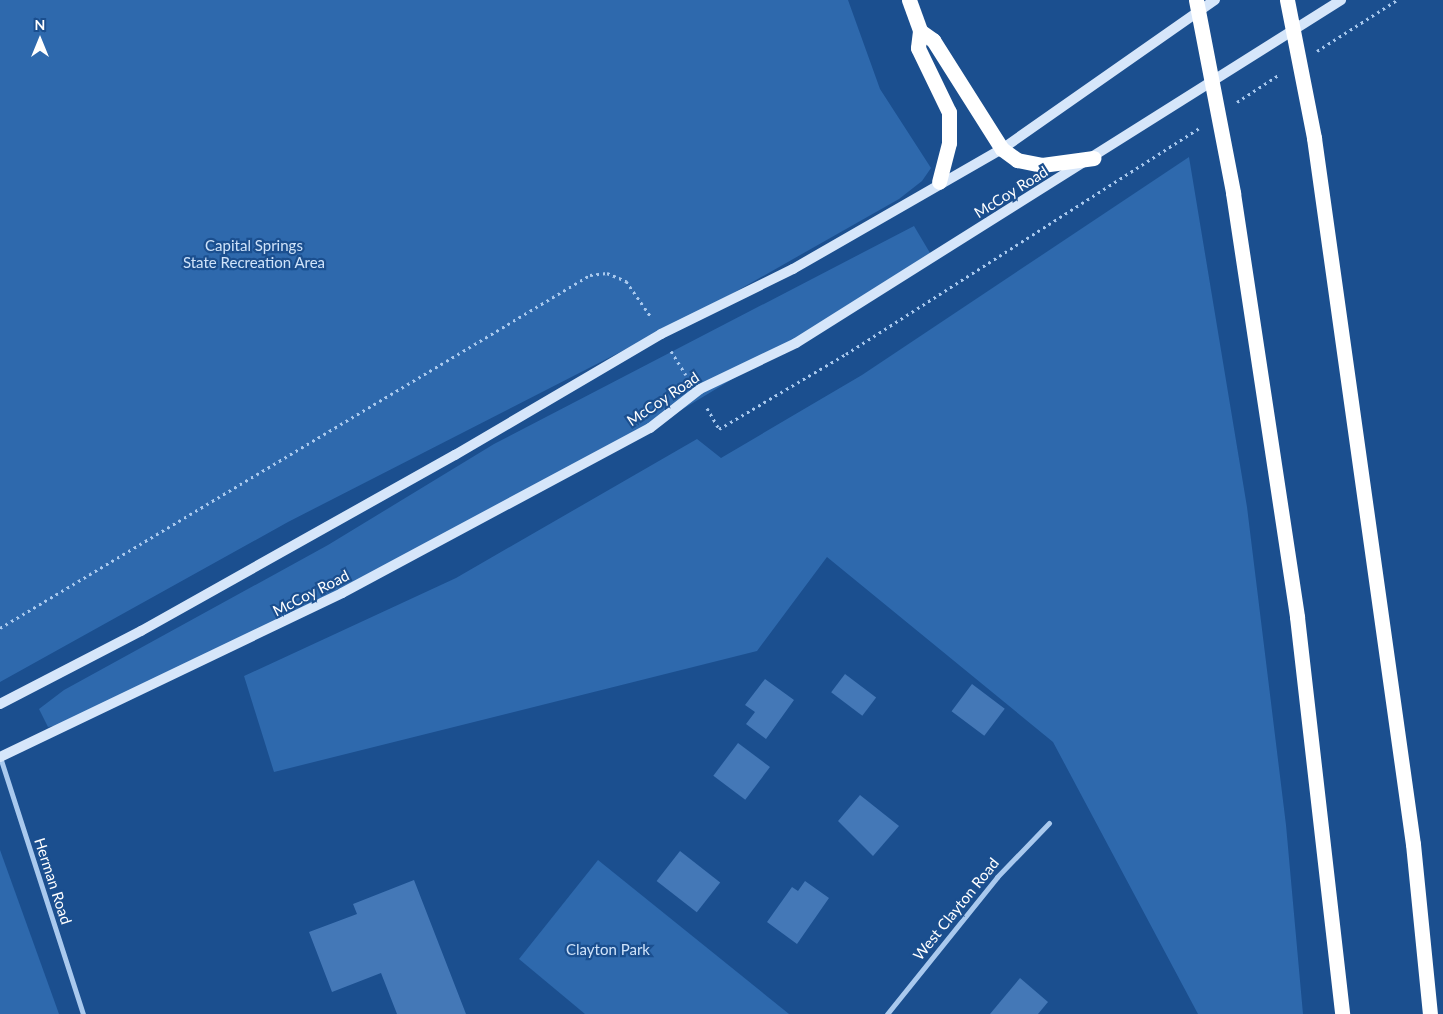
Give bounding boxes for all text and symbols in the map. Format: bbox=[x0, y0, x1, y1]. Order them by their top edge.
north arrow bbox=[15, 15, 65, 65]
text: N bbox=[35, 16, 45, 33]
street label: McCoy Road bbox=[971, 162, 1051, 222]
park label: Capital Springs State Recreation Area bbox=[183, 236, 325, 271]
street label: McCoy Road bbox=[623, 368, 703, 430]
street label: McCoy Road bbox=[270, 566, 352, 620]
street label: Herman Road bbox=[31, 835, 75, 927]
street label: West Clayton Road bbox=[909, 854, 1003, 964]
park label: Clayton Park bbox=[566, 941, 650, 959]

